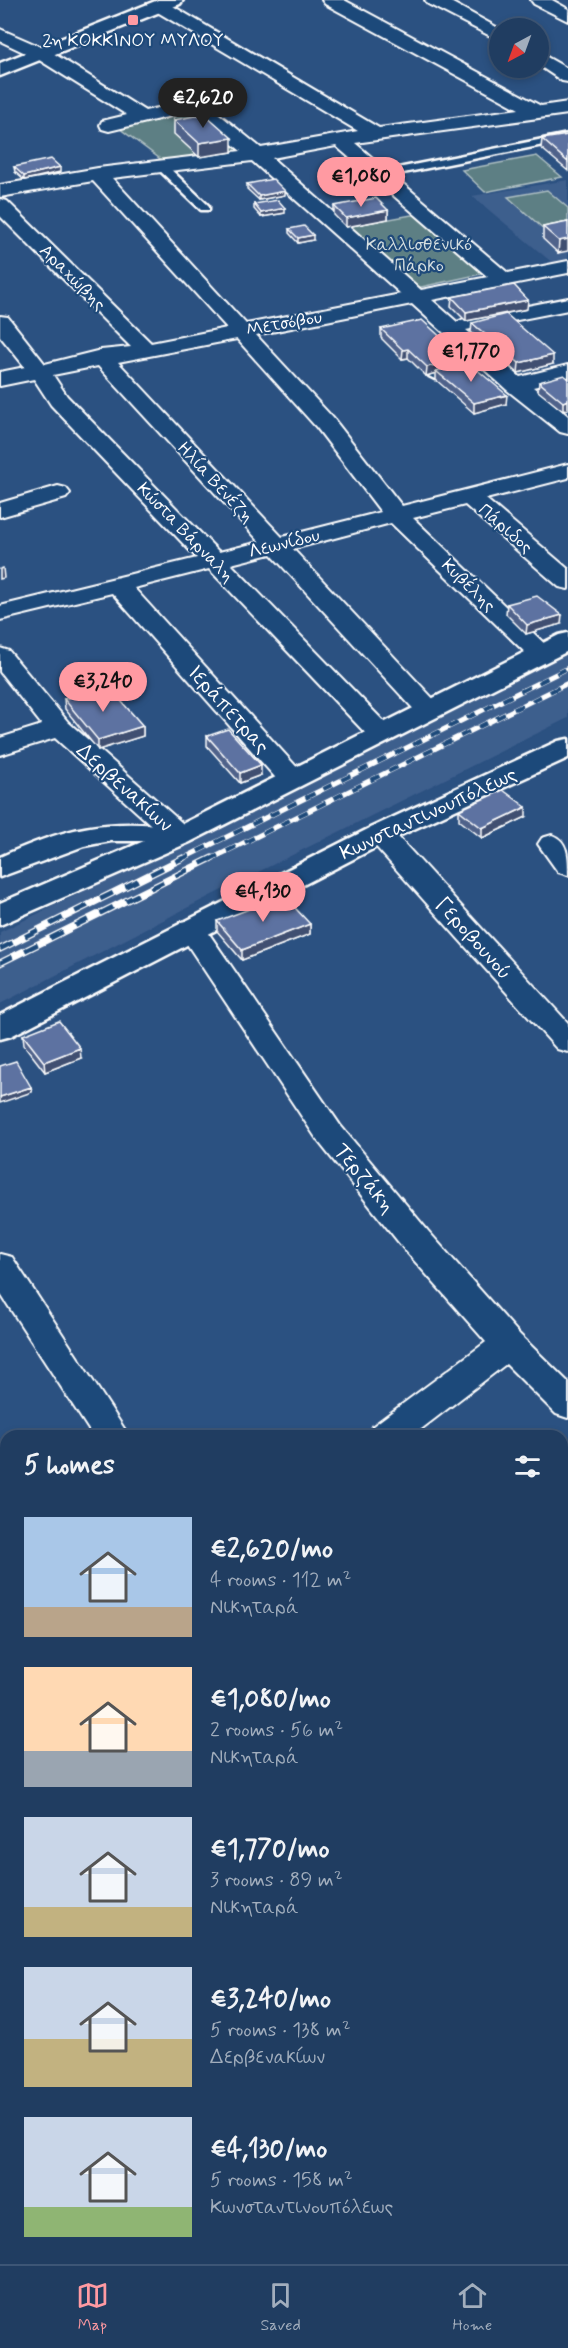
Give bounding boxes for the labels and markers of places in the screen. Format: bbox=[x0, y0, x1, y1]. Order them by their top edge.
marker: 2η ΚΟΚΚΙΝΟΥ ΜΥΛΟΥ bbox=[126, 13, 140, 27]
place label: 2η ΚΟΚΚΙΝΟΥ ΜΥΛΟΥ bbox=[42, 29, 224, 53]
pin: €2,620 bbox=[154, 78, 252, 129]
pin: €1,080 bbox=[312, 157, 410, 208]
pin: €1,770 bbox=[422, 332, 520, 383]
pin: €3,240 bbox=[54, 662, 152, 713]
pin: €4,130 bbox=[214, 872, 312, 923]

